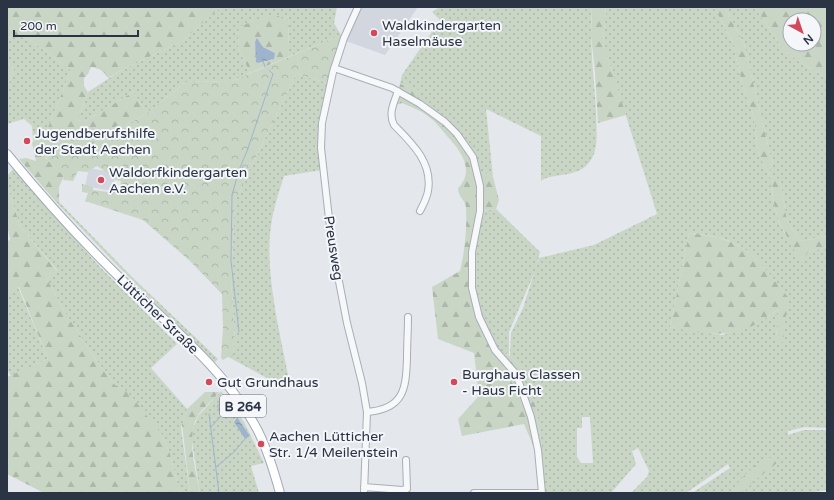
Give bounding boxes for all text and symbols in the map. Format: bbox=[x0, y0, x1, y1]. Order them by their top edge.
scale bar bbox=[14, 12, 138, 38]
north arrow bbox=[782, 12, 822, 52]
place label: Waldkindergarten Haselmäuse bbox=[382, 17, 501, 50]
text: 200 m bbox=[20, 19, 57, 33]
marker: Waldkindergarten Haselmäuse bbox=[369, 28, 379, 38]
text: N bbox=[801, 31, 816, 47]
place label: Jugendberufshilfe der Stadt Aachen bbox=[35, 125, 155, 158]
marker: Jugendberufshilfe der Stadt Aachen bbox=[22, 136, 32, 146]
place label: Waldorfkindergarten Aachen e.V. bbox=[109, 164, 247, 197]
marker: Waldorfkindergarten Aachen e.V. bbox=[96, 175, 106, 185]
street label: Preusweg bbox=[320, 214, 347, 282]
street label: Lütticher Straße bbox=[113, 271, 202, 358]
place label: Burghaus Classen - Haus Ficht bbox=[462, 366, 580, 399]
place label: Gut Grundhaus bbox=[217, 374, 319, 391]
marker: Gut Grundhaus bbox=[204, 377, 214, 387]
marker: Burghaus Classen - Haus Ficht bbox=[449, 377, 459, 387]
road number: B 264 bbox=[220, 395, 266, 417]
place label: Aachen Lütticher Str. 1/4 Meilenstein bbox=[269, 428, 398, 461]
marker: Aachen Lütticher Str. 1/4 Meilenstein bbox=[256, 439, 266, 449]

